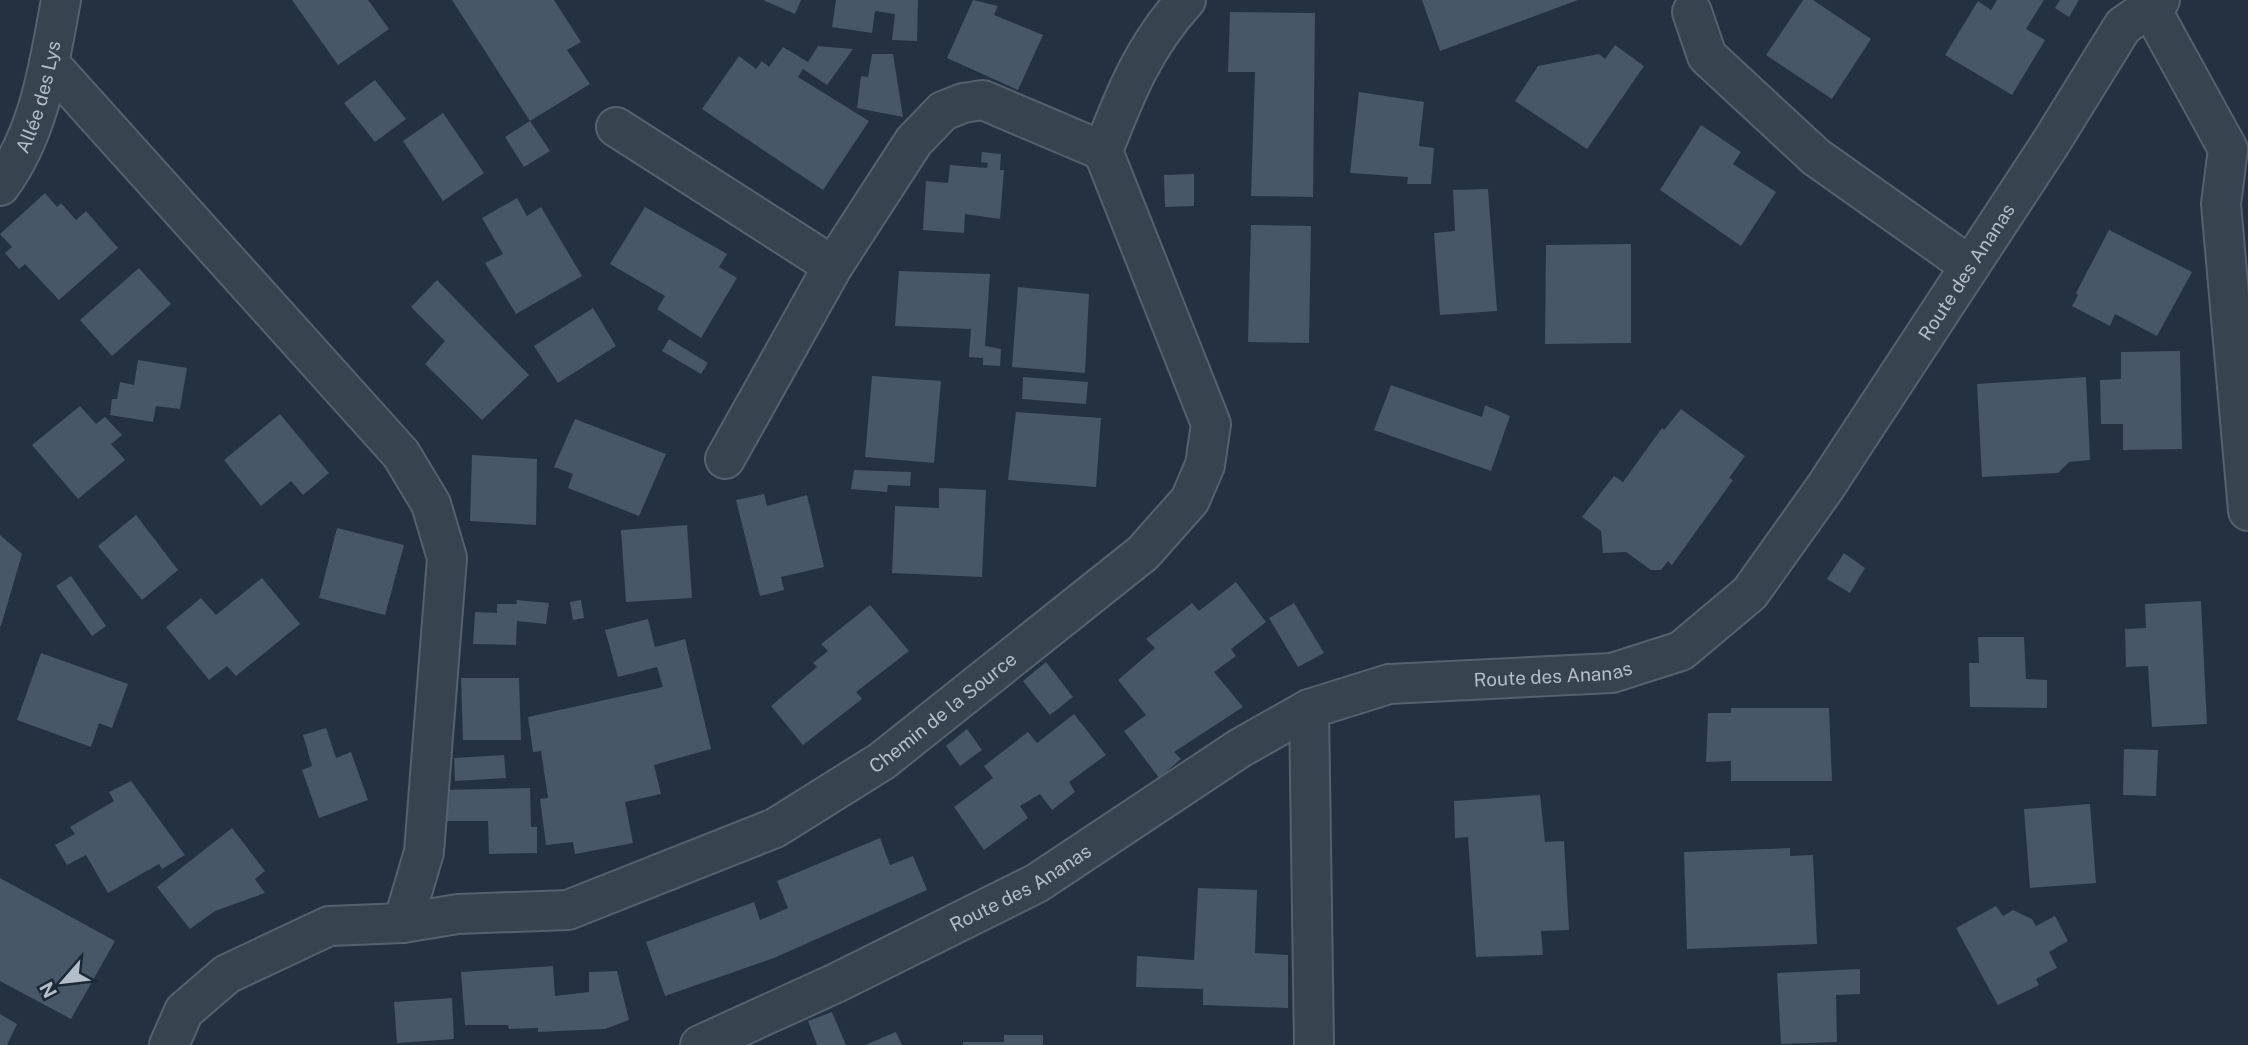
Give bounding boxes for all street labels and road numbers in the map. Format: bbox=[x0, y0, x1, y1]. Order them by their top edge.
street label: Allée des Lys bbox=[11, 39, 64, 157]
street label: Route des Ananas bbox=[1914, 199, 2019, 344]
street label: Chemin de la Source bbox=[865, 647, 1021, 777]
street label: Route des Ananas bbox=[1473, 656, 1635, 691]
street label: Route des Ananas bbox=[946, 839, 1095, 936]

